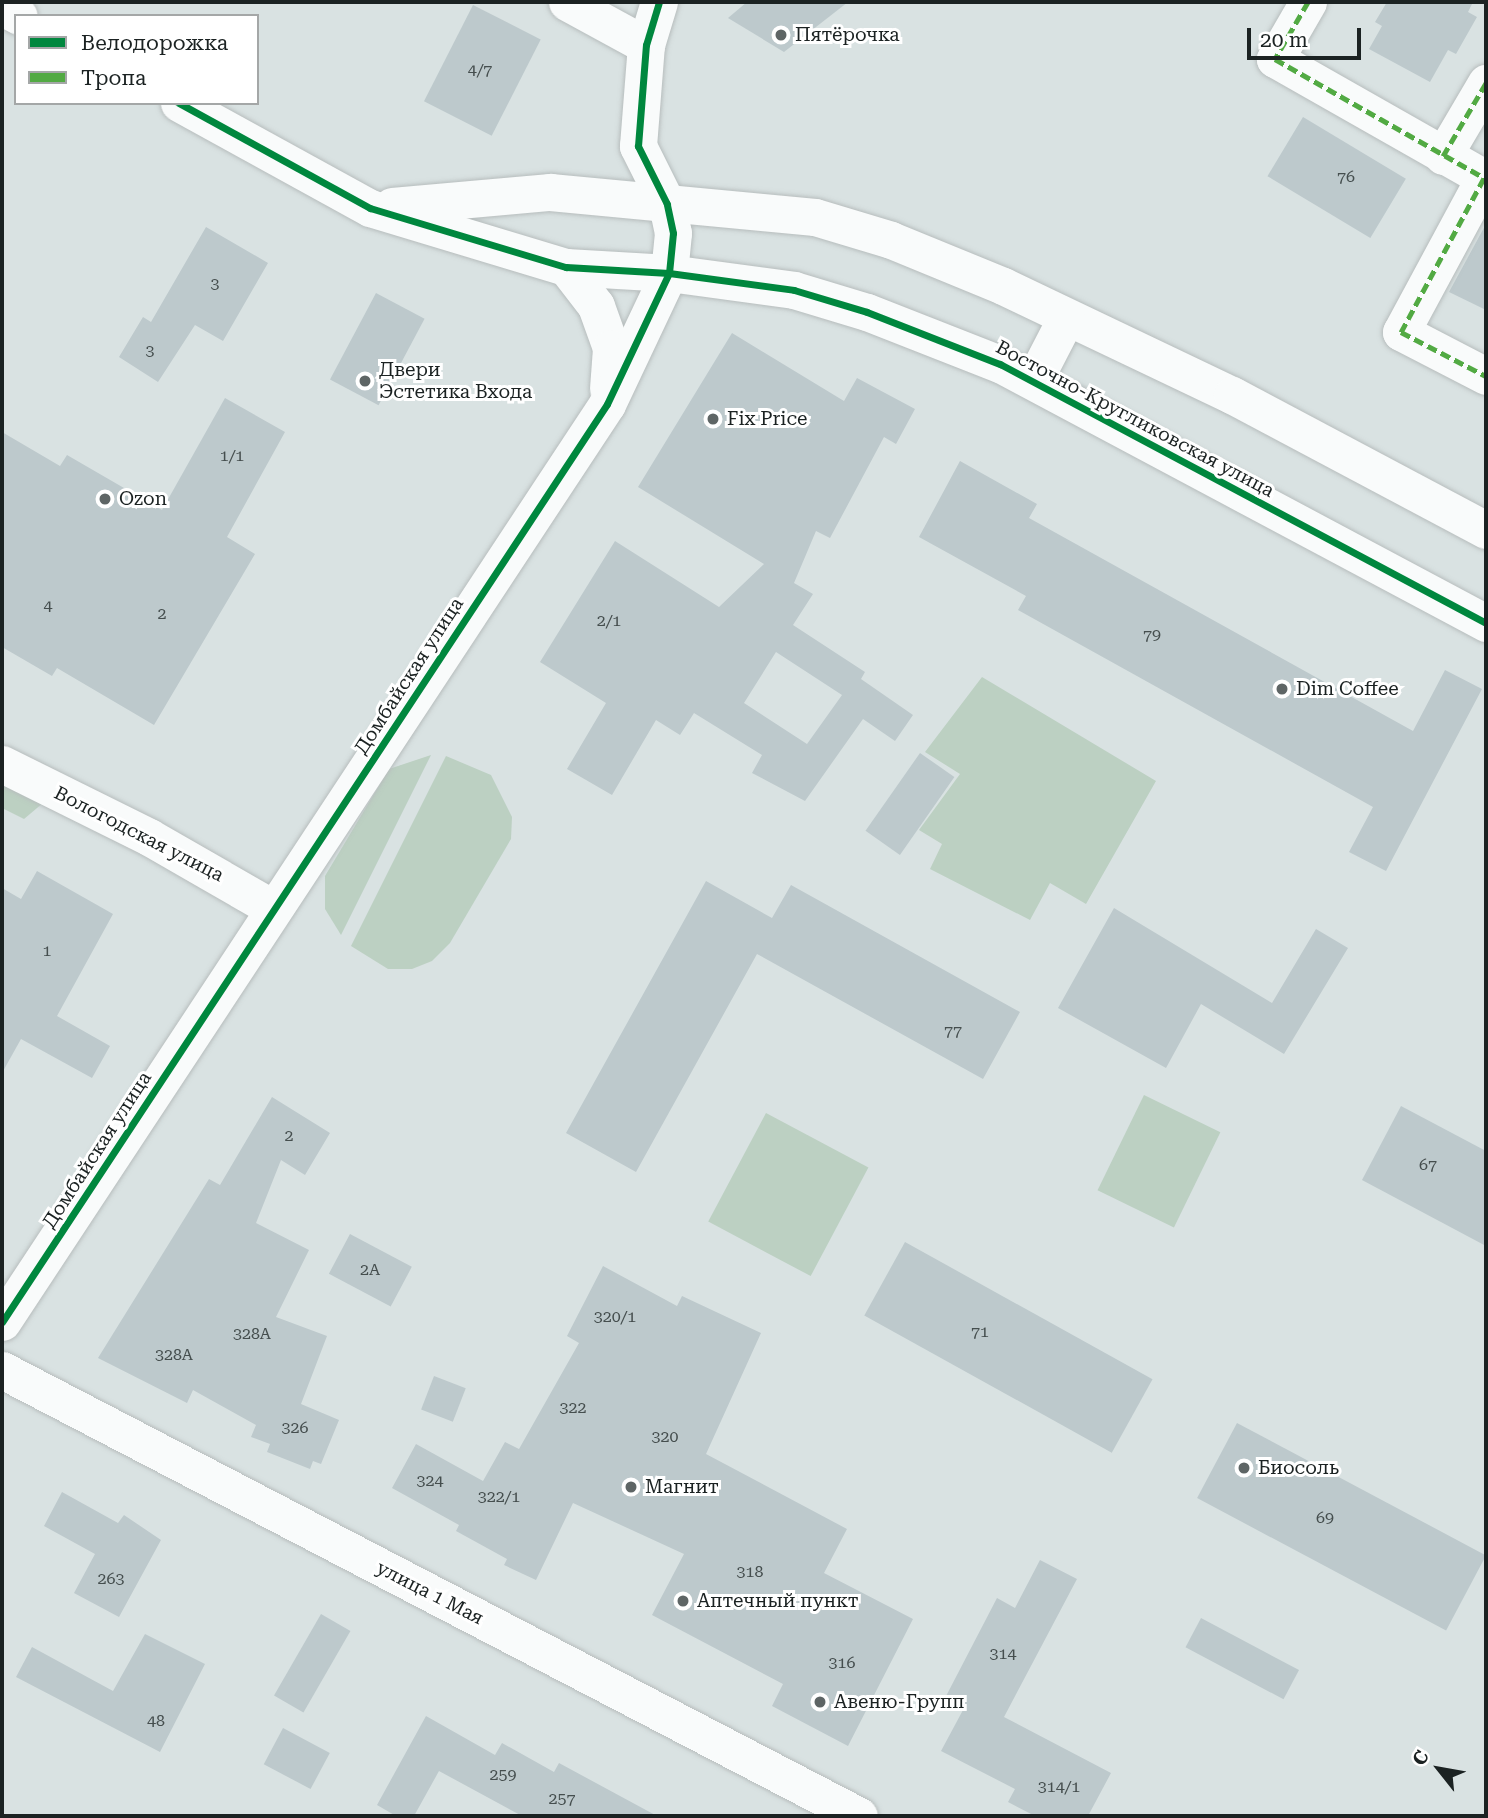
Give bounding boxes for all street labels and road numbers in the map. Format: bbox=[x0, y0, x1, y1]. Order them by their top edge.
street label: Восточно-Кругликовская улица bbox=[992, 336, 1278, 502]
street label: Домбайская улица bbox=[350, 593, 468, 759]
street label: Вологодская улица bbox=[50, 781, 228, 887]
street label: Домбайская улица bbox=[38, 1067, 156, 1233]
street label: улица 1 Мая bbox=[373, 1556, 487, 1630]

